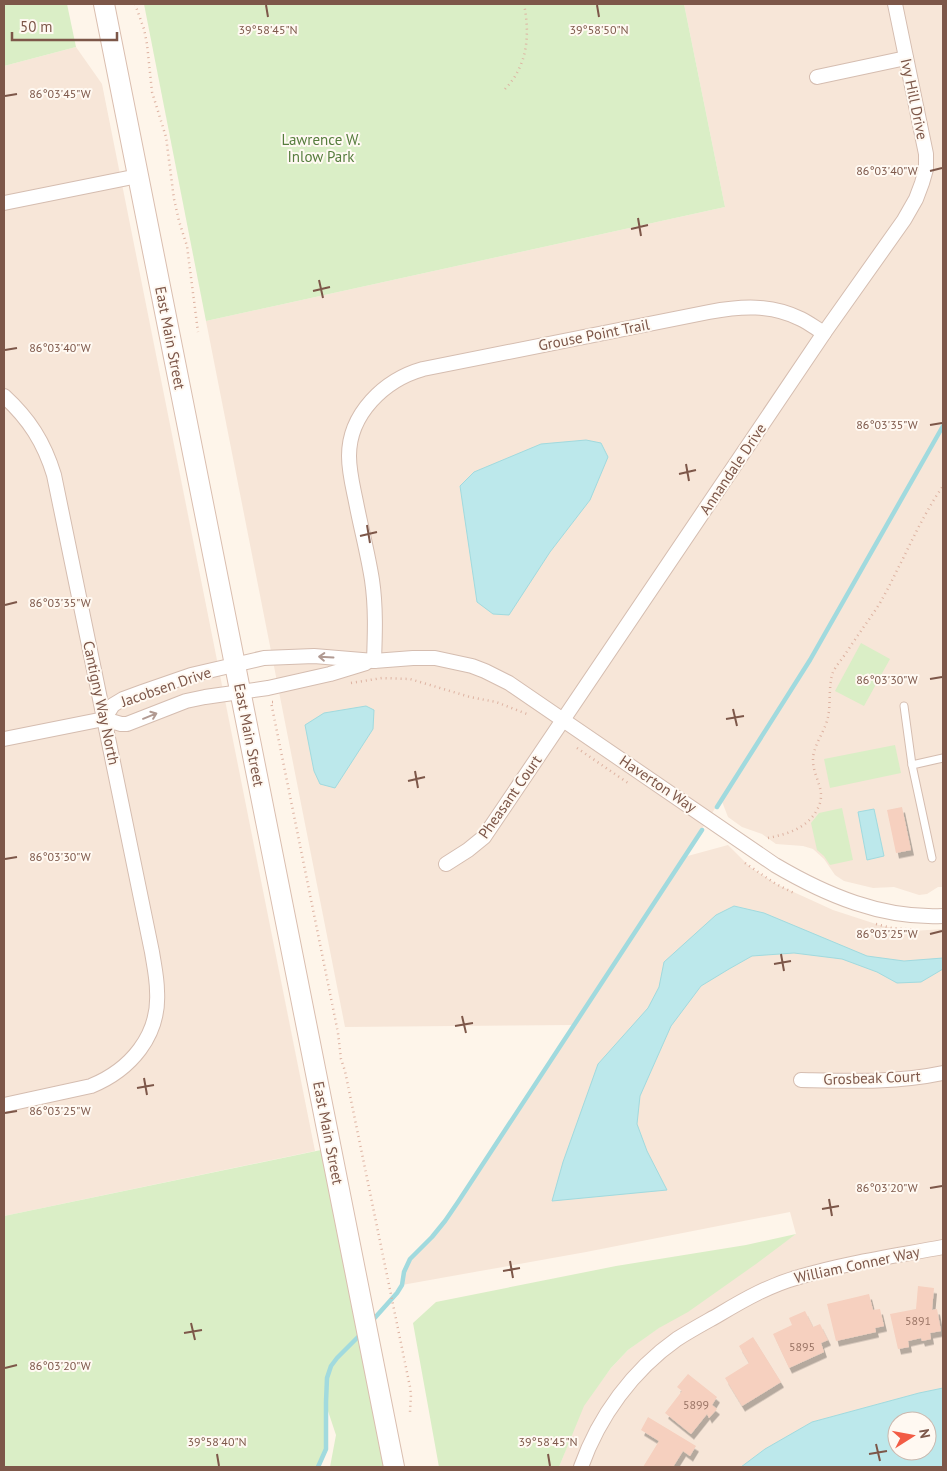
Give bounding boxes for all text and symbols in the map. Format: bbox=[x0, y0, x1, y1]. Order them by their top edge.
scale bar bbox=[12, 10, 118, 42]
text: 50 m bbox=[20, 17, 53, 36]
text: 39°58'45"N bbox=[238, 22, 298, 37]
text: 39°58'50"N bbox=[569, 22, 629, 37]
street label: Ivy Hill Drive bbox=[897, 57, 932, 141]
text: 86°03'45"W bbox=[29, 86, 91, 101]
park label: Lawrence W. Inlow Park bbox=[281, 130, 361, 166]
text: 86°03'40"W bbox=[856, 163, 918, 178]
street label: East Main Street bbox=[151, 285, 190, 391]
street label: Grouse Point Trail bbox=[537, 314, 652, 355]
text: 86°03'40"W bbox=[29, 340, 91, 355]
text: 86°03'35"W bbox=[856, 417, 918, 432]
street label: Annandale Drive bbox=[695, 419, 770, 518]
text: 86°03'35"W bbox=[29, 595, 91, 610]
street label: Cantigny Way North bbox=[79, 639, 124, 767]
one-way arrow bbox=[318, 652, 334, 661]
street label: Jacobsen Drive bbox=[117, 662, 213, 711]
text: 86°03'30"W bbox=[856, 672, 918, 687]
street label: East Main Street bbox=[230, 682, 269, 788]
one-way arrow bbox=[142, 710, 157, 720]
street label: Pheasant Court bbox=[474, 751, 545, 842]
street label: Haverton Way bbox=[616, 751, 700, 816]
text: 86°03'30"W bbox=[29, 849, 91, 864]
text: 86°03'25"W bbox=[856, 926, 918, 941]
street label: Grosbeak Court bbox=[823, 1066, 921, 1089]
street label: East Main Street bbox=[309, 1080, 348, 1186]
text: 86°03'25"W bbox=[29, 1103, 91, 1118]
text: 86°03'20"W bbox=[856, 1180, 918, 1195]
street label: William Conner Way bbox=[792, 1242, 921, 1287]
house number: 5891 bbox=[905, 1313, 931, 1328]
house number: 5895 bbox=[789, 1339, 815, 1354]
text: 86°03'20"W bbox=[29, 1358, 91, 1373]
house number: 5899 bbox=[683, 1397, 709, 1412]
north arrow bbox=[887, 1411, 937, 1461]
text: N bbox=[915, 1427, 934, 1440]
text: 39°58'40"N bbox=[187, 1434, 247, 1449]
text: 39°58'45"N bbox=[518, 1434, 578, 1449]

